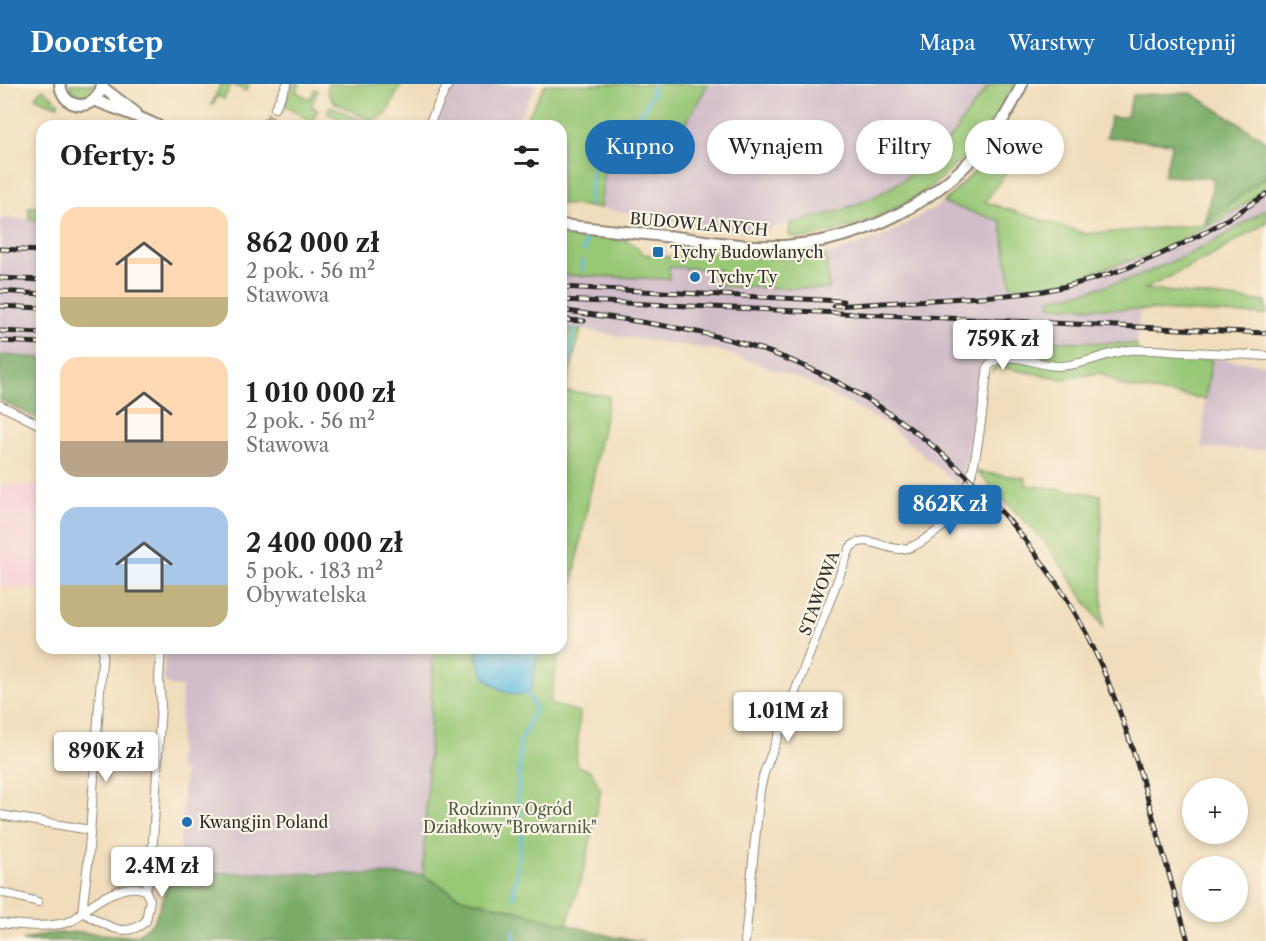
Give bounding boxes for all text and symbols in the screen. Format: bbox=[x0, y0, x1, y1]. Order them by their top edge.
text: Doorstep bbox=[30, 25, 163, 59]
text: Mapa bbox=[919, 30, 975, 55]
text: Warstwy bbox=[1008, 30, 1095, 55]
text: Udostępnij bbox=[1128, 30, 1236, 55]
chip: Kupno bbox=[585, 120, 695, 174]
chip: Wynajem bbox=[707, 120, 844, 174]
chip: Filtry bbox=[856, 120, 953, 174]
chip: Nowe bbox=[965, 120, 1064, 174]
text: Oferty: 5 bbox=[60, 140, 176, 172]
icon: filters bbox=[510, 140, 543, 173]
street label: BUDOWLANYCH bbox=[629, 208, 769, 240]
text: 862 000 zł bbox=[246, 227, 380, 259]
icon: home bbox=[108, 231, 180, 303]
place label: Tychy Budowlanych bbox=[670, 242, 824, 262]
marker: Tychy Budowlanych bbox=[651, 245, 665, 259]
text: 2 pok. · 56 m² bbox=[246, 259, 375, 283]
place label: Tychy Ty bbox=[707, 267, 779, 287]
marker: Tychy Ty bbox=[688, 270, 702, 284]
text: Stawowa bbox=[246, 283, 329, 307]
pin: 759K zł bbox=[948, 320, 1058, 371]
text: 759K zł bbox=[967, 327, 1039, 351]
text: 1 010 000 zł bbox=[246, 377, 395, 409]
icon: home bbox=[108, 381, 180, 453]
text: 2 pok. · 56 m² bbox=[246, 409, 375, 433]
text: Stawowa bbox=[246, 433, 329, 457]
pin: 862K zł bbox=[895, 485, 1005, 536]
text: 862K zł bbox=[912, 492, 988, 516]
text: 2 400 000 zł bbox=[246, 527, 403, 559]
icon: home bbox=[108, 531, 180, 603]
street label: STAWOWA bbox=[794, 547, 844, 638]
text: 5 pok. · 183 m² bbox=[246, 559, 383, 583]
text: Obywatelska bbox=[246, 583, 367, 607]
pin: 1.01M zł bbox=[726, 692, 850, 743]
text: 1.01M zł bbox=[748, 699, 828, 723]
pin: 890K zł bbox=[51, 732, 161, 783]
text: 890K zł bbox=[68, 739, 144, 763]
map controls bbox=[1182, 778, 1248, 922]
button: + bbox=[1182, 778, 1248, 844]
park label: Rodzinny Ogród Działkowy "Browarnik" bbox=[423, 799, 597, 837]
place label: Kwangjin Poland bbox=[199, 812, 329, 832]
marker: Kwangjin Poland bbox=[180, 815, 194, 829]
pin: 2.4M zł bbox=[107, 847, 217, 898]
text: 2.4M zł bbox=[125, 854, 199, 878]
button: − bbox=[1182, 856, 1248, 922]

